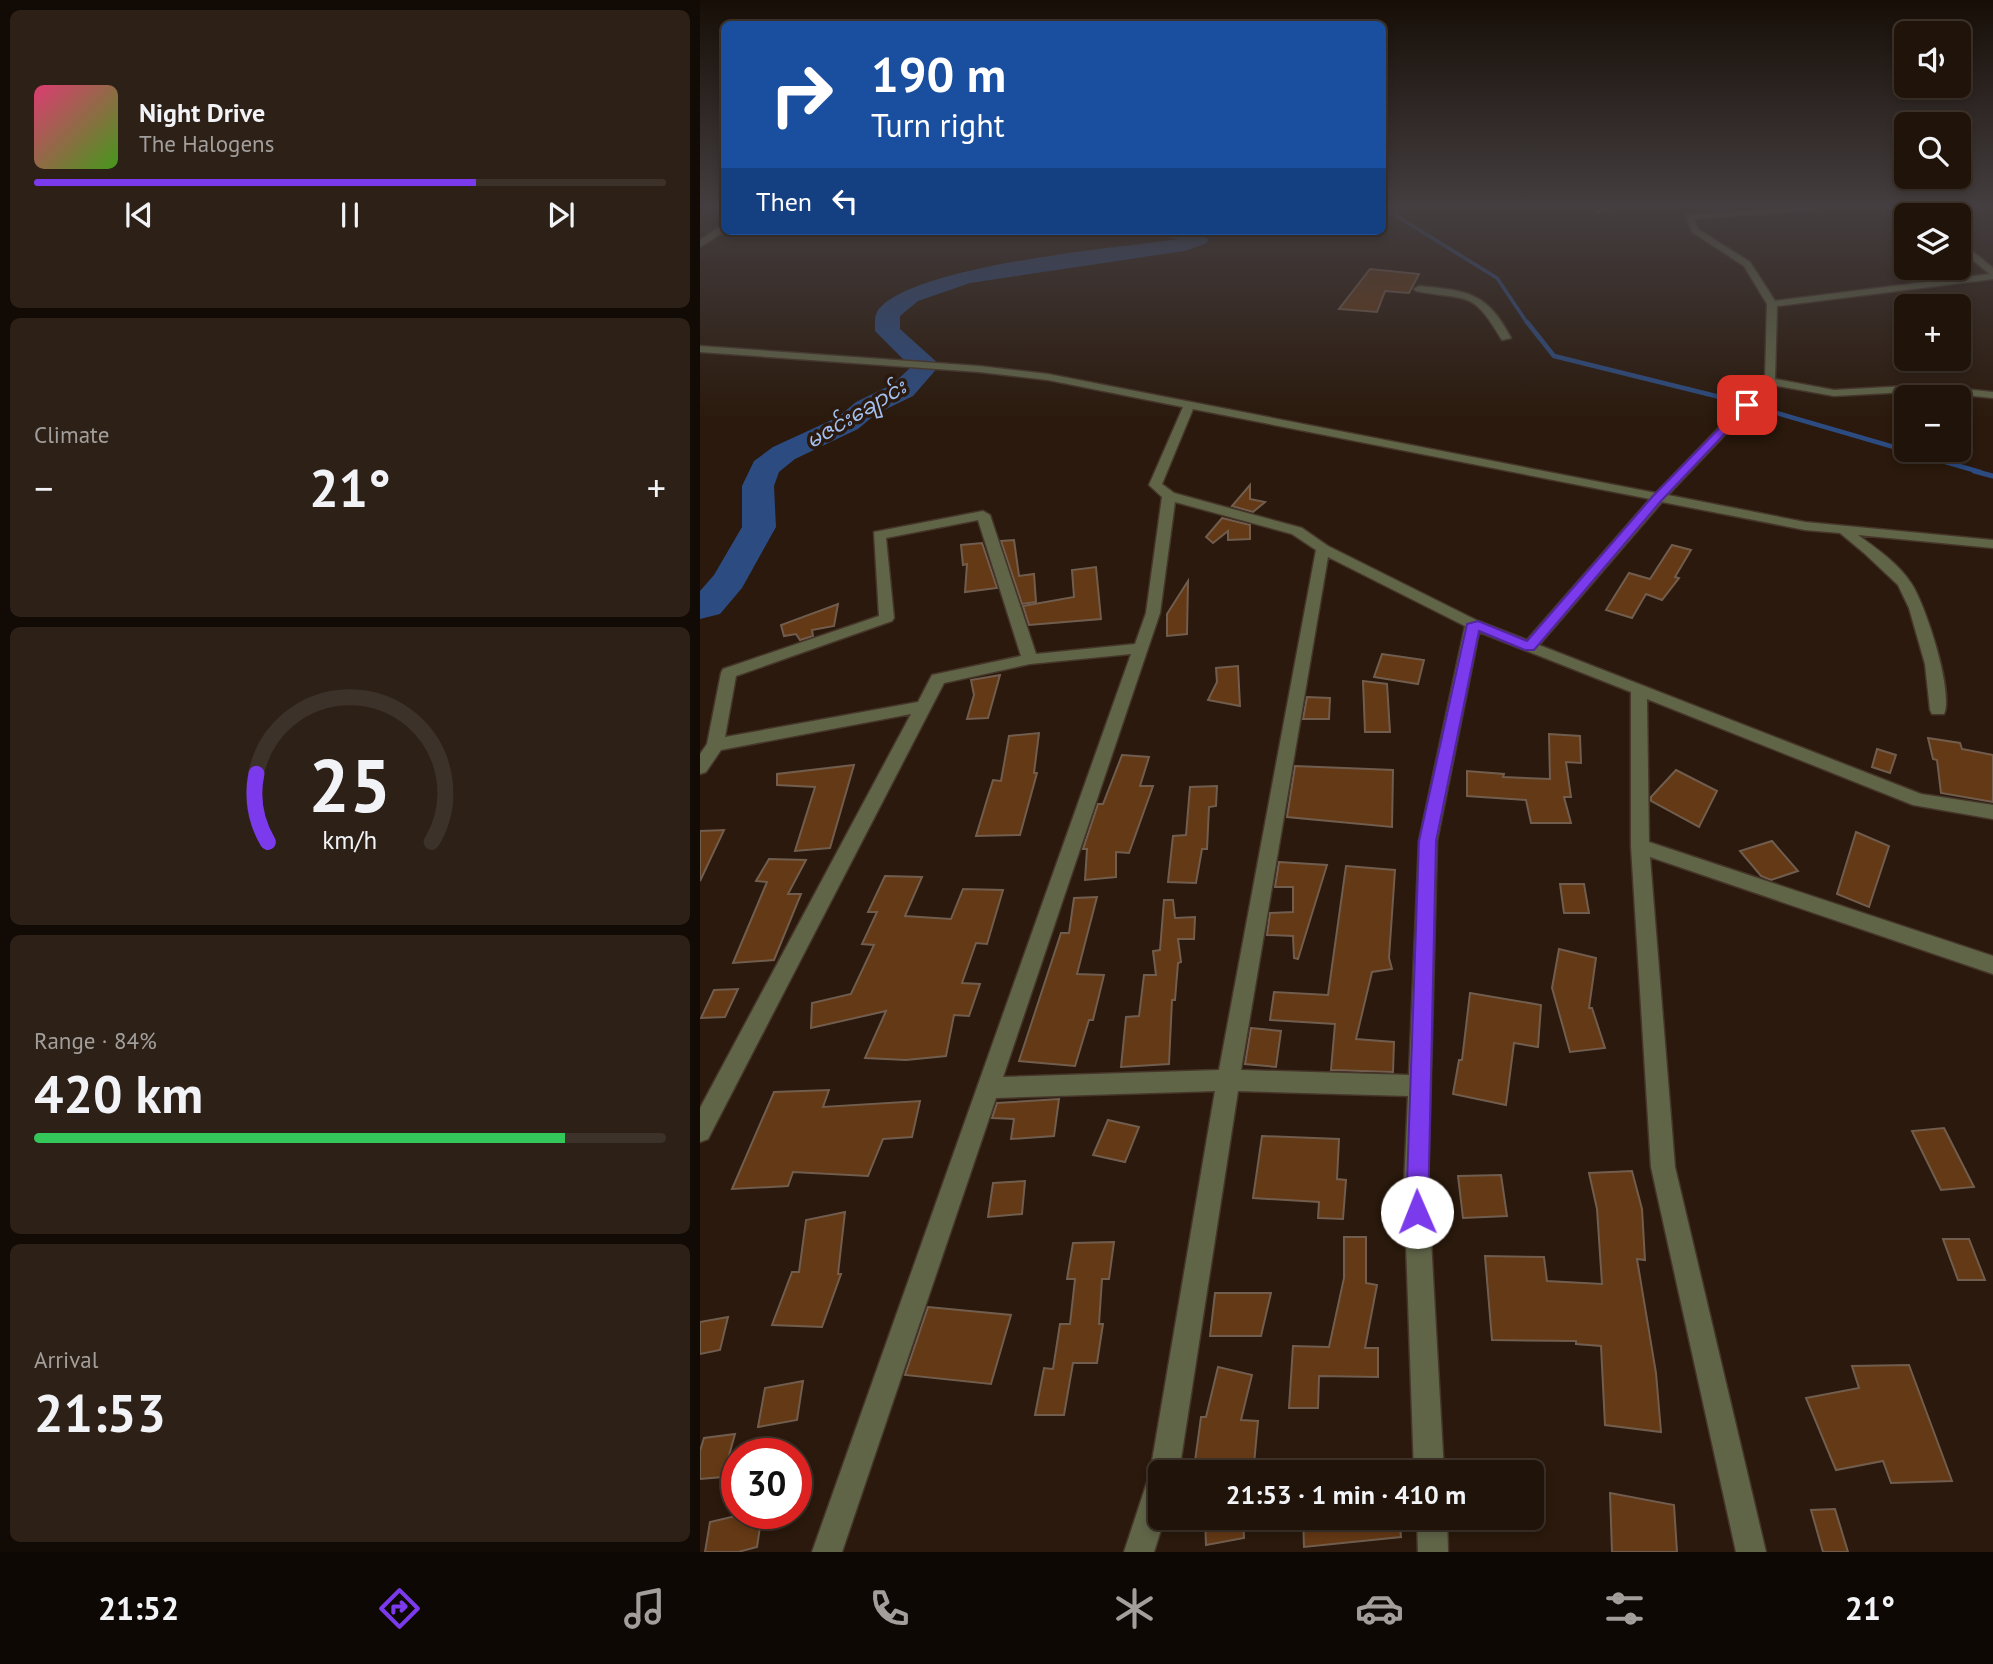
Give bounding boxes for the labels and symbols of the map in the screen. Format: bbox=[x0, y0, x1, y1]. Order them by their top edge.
water label: မဇင်းချောင်း bbox=[800, 371, 914, 458]
pin bbox=[1717, 375, 1777, 435]
position arrow bbox=[1380, 1175, 1454, 1249]
speed limit sign: 30 bbox=[721, 1438, 812, 1529]

